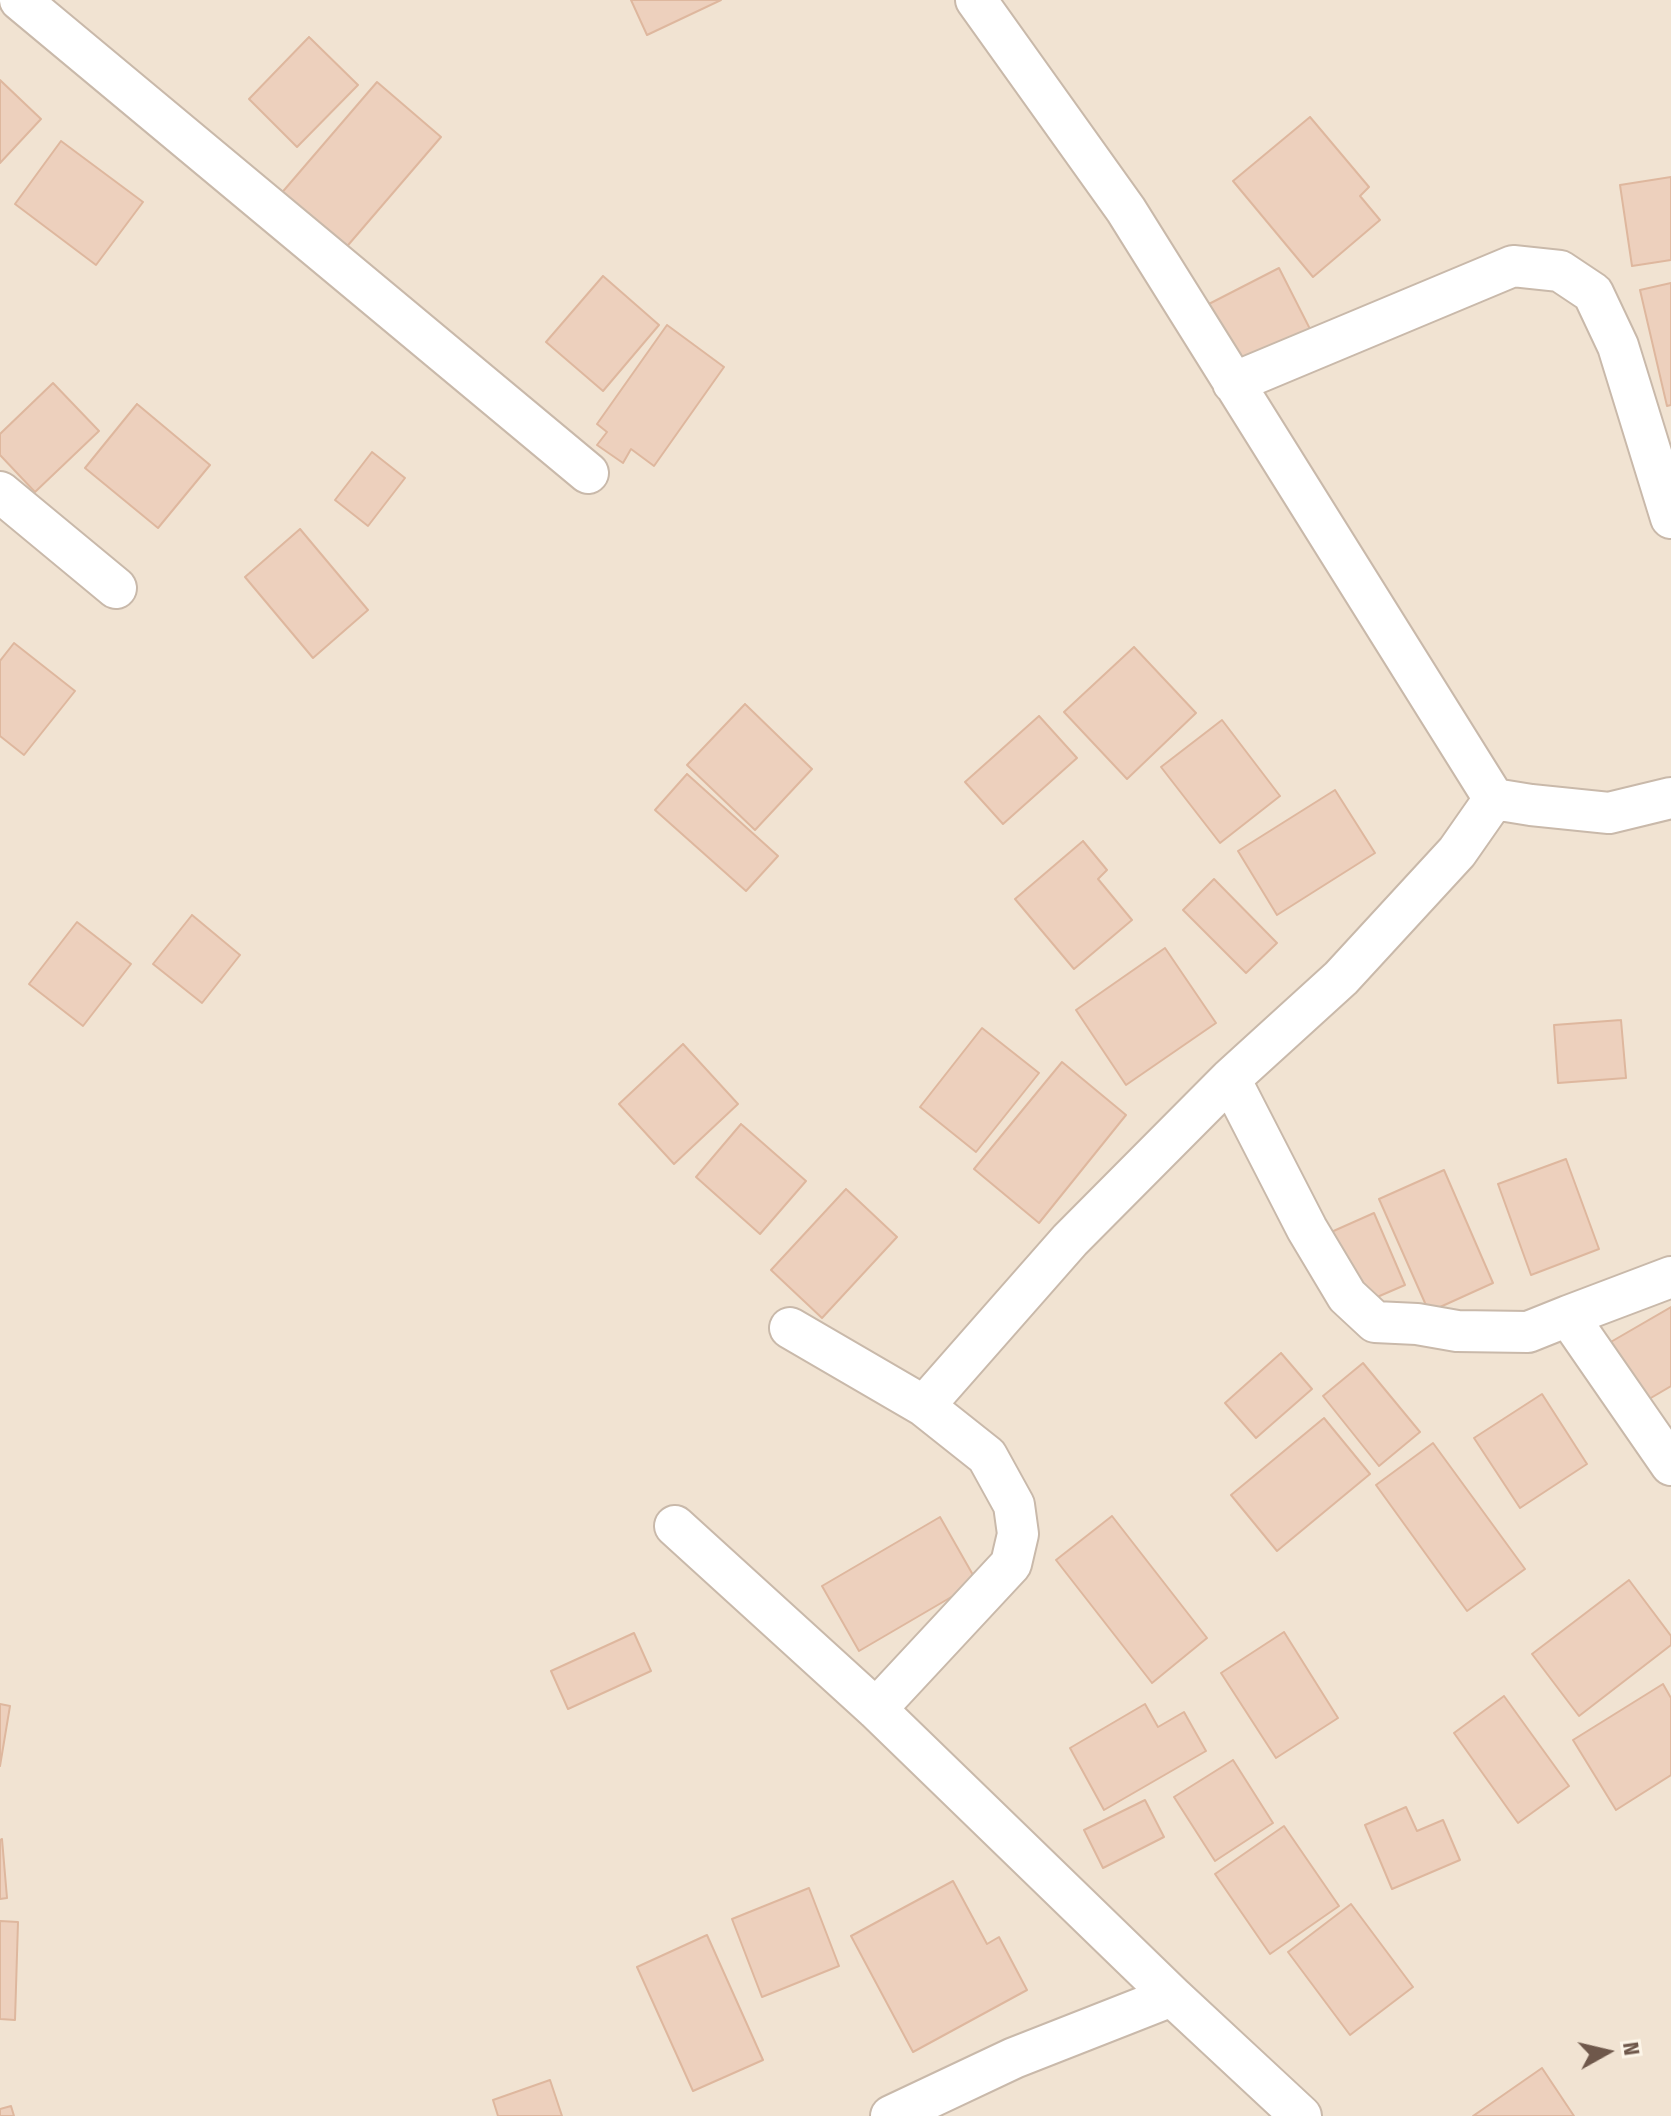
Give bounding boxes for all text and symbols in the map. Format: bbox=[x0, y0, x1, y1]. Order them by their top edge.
north arrow bbox=[1567, 2012, 1647, 2092]
text: N bbox=[1617, 2040, 1646, 2057]

